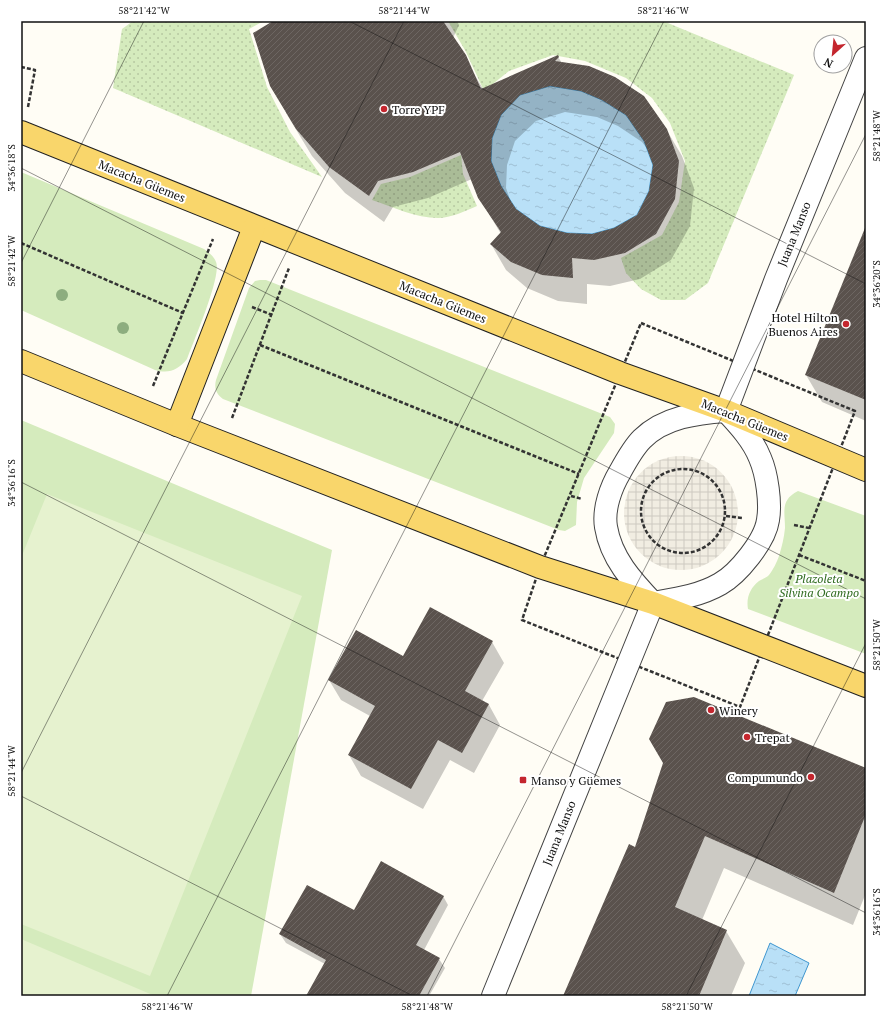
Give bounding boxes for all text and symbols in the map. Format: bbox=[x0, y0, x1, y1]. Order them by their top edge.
text: 58°21'42"W bbox=[118, 4, 170, 17]
text: 58°21'44"W bbox=[378, 4, 430, 17]
text: 58°21'46"W bbox=[637, 4, 689, 17]
north arrow bbox=[813, 34, 853, 74]
text: N bbox=[821, 54, 835, 71]
place label: Torre YPF bbox=[392, 102, 445, 117]
marker: Torre YPF bbox=[379, 104, 389, 114]
text: 58°21'48"W bbox=[870, 110, 883, 162]
text: 34°36'18"S bbox=[5, 144, 18, 192]
street label: Macacha Güemes bbox=[96, 157, 188, 205]
street label: Juana Manso bbox=[774, 199, 814, 269]
text: 58°21'42"W bbox=[5, 235, 18, 287]
text: 34°36'20"S bbox=[870, 260, 883, 308]
street label: Macacha Güemes bbox=[397, 278, 489, 326]
place label: Hotel Hilton Buenos Aires bbox=[768, 310, 838, 339]
marker: Hotel Hilton Buenos Aires bbox=[841, 319, 851, 329]
street label: Macacha Güemes bbox=[699, 396, 791, 444]
text: 34°36'16"S bbox=[5, 459, 18, 507]
park label: Plazoleta Silvina Ocampo bbox=[779, 571, 859, 600]
text: 58°21'50"W bbox=[870, 619, 883, 671]
place label: Winery bbox=[719, 703, 759, 718]
marker: Winery bbox=[706, 705, 716, 715]
place label: Trepat bbox=[755, 730, 791, 745]
marker: Trepat bbox=[742, 732, 752, 742]
text: 58°21'44"W bbox=[5, 745, 18, 797]
place label: Compumundo bbox=[727, 770, 803, 785]
marker: Compumundo bbox=[806, 772, 816, 782]
place label: Manso y Güemes bbox=[531, 773, 621, 788]
marker: Manso y Güemes bbox=[518, 775, 528, 785]
street label: Juana Manso bbox=[539, 798, 579, 868]
text: 34°36'16"S bbox=[870, 888, 883, 936]
text: 58°21'46"W bbox=[141, 1000, 193, 1013]
text: 58°21'48"W bbox=[401, 1000, 453, 1013]
text: 58°21'50"W bbox=[661, 1000, 713, 1013]

